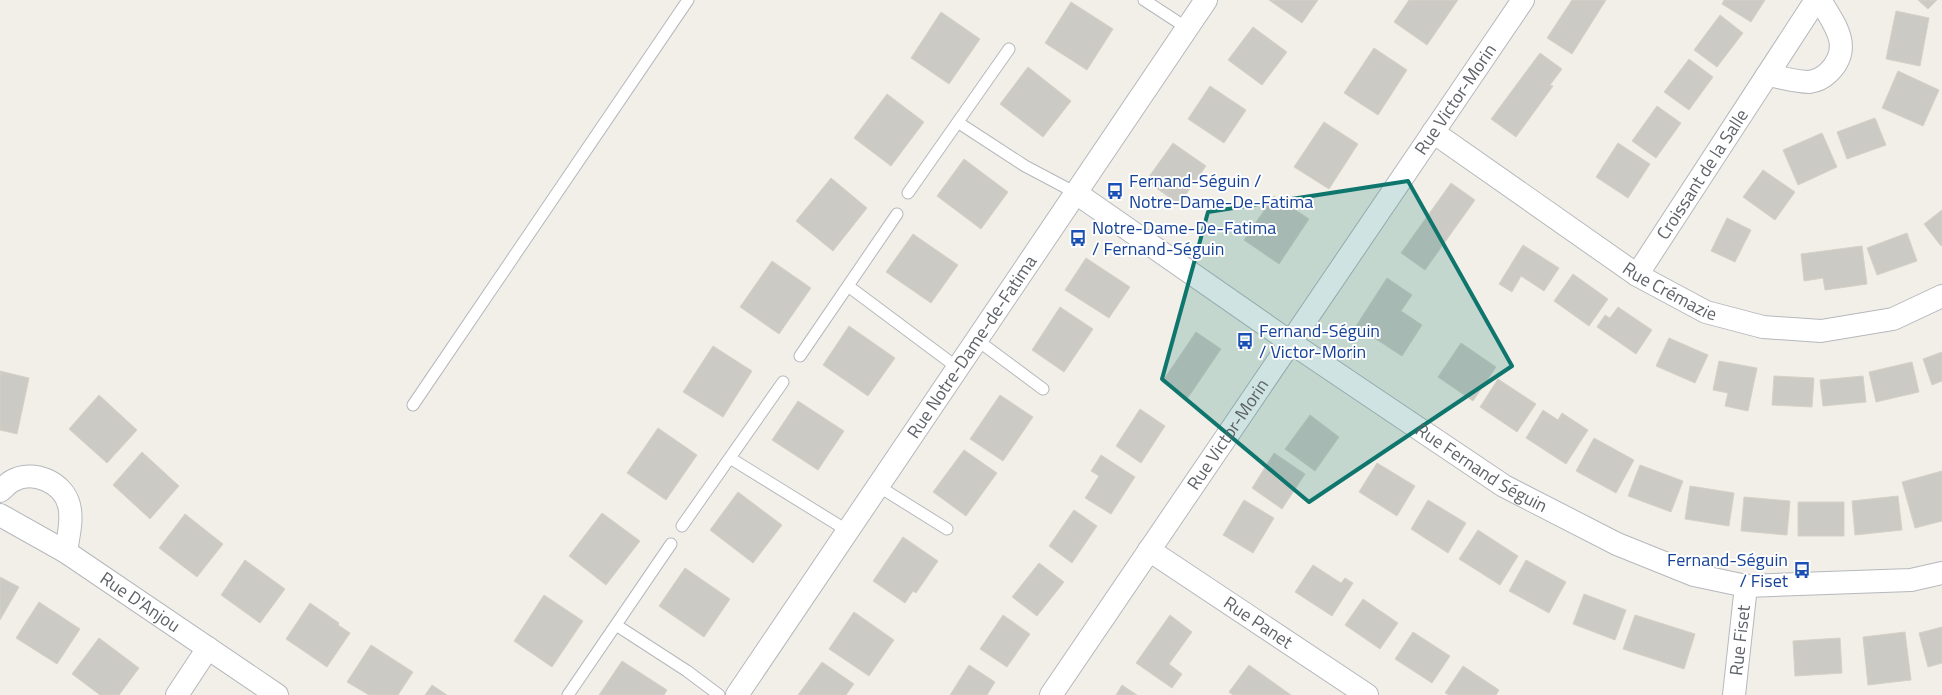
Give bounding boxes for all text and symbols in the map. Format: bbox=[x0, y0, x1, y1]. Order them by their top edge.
street label: Rue Victor-Morin bbox=[1408, 38, 1503, 160]
street label: Croissant de la Salle bbox=[1650, 104, 1755, 245]
place label: Fernand-Séguin / Notre-Dame-De-Fatima bbox=[1129, 167, 1313, 215]
bus stop icon: Fernand-Séguin / Notre-Dame-De-Fatima bbox=[1105, 181, 1125, 201]
place label: Notre-Dame-De-Fatima / Fernand-Séguin bbox=[1092, 214, 1276, 262]
bus stop icon: Notre-Dame-De-Fatima / Fernand-Séguin bbox=[1068, 228, 1088, 248]
street label: Rue Notre-Dame-de-Fatima bbox=[900, 249, 1043, 444]
street label: Rue Crémazie bbox=[1617, 255, 1720, 327]
place label: Fernand-Séguin / Victor-Morin bbox=[1259, 317, 1380, 365]
bus stop icon: Fernand-Séguin / Victor-Morin bbox=[1235, 331, 1255, 351]
street label: Rue Victor-Morin bbox=[1180, 373, 1275, 495]
street label: Rue Fernand Séguin bbox=[1410, 416, 1552, 519]
place label: Fernand-Séguin / Fiset bbox=[1667, 546, 1789, 594]
bus stop icon: Fernand-Séguin / Fiset bbox=[1792, 560, 1812, 580]
street label: Rue D'Anjou bbox=[95, 565, 186, 639]
street label: Rue Panet bbox=[1218, 589, 1299, 655]
street label: Rue Fiset bbox=[1722, 603, 1757, 677]

